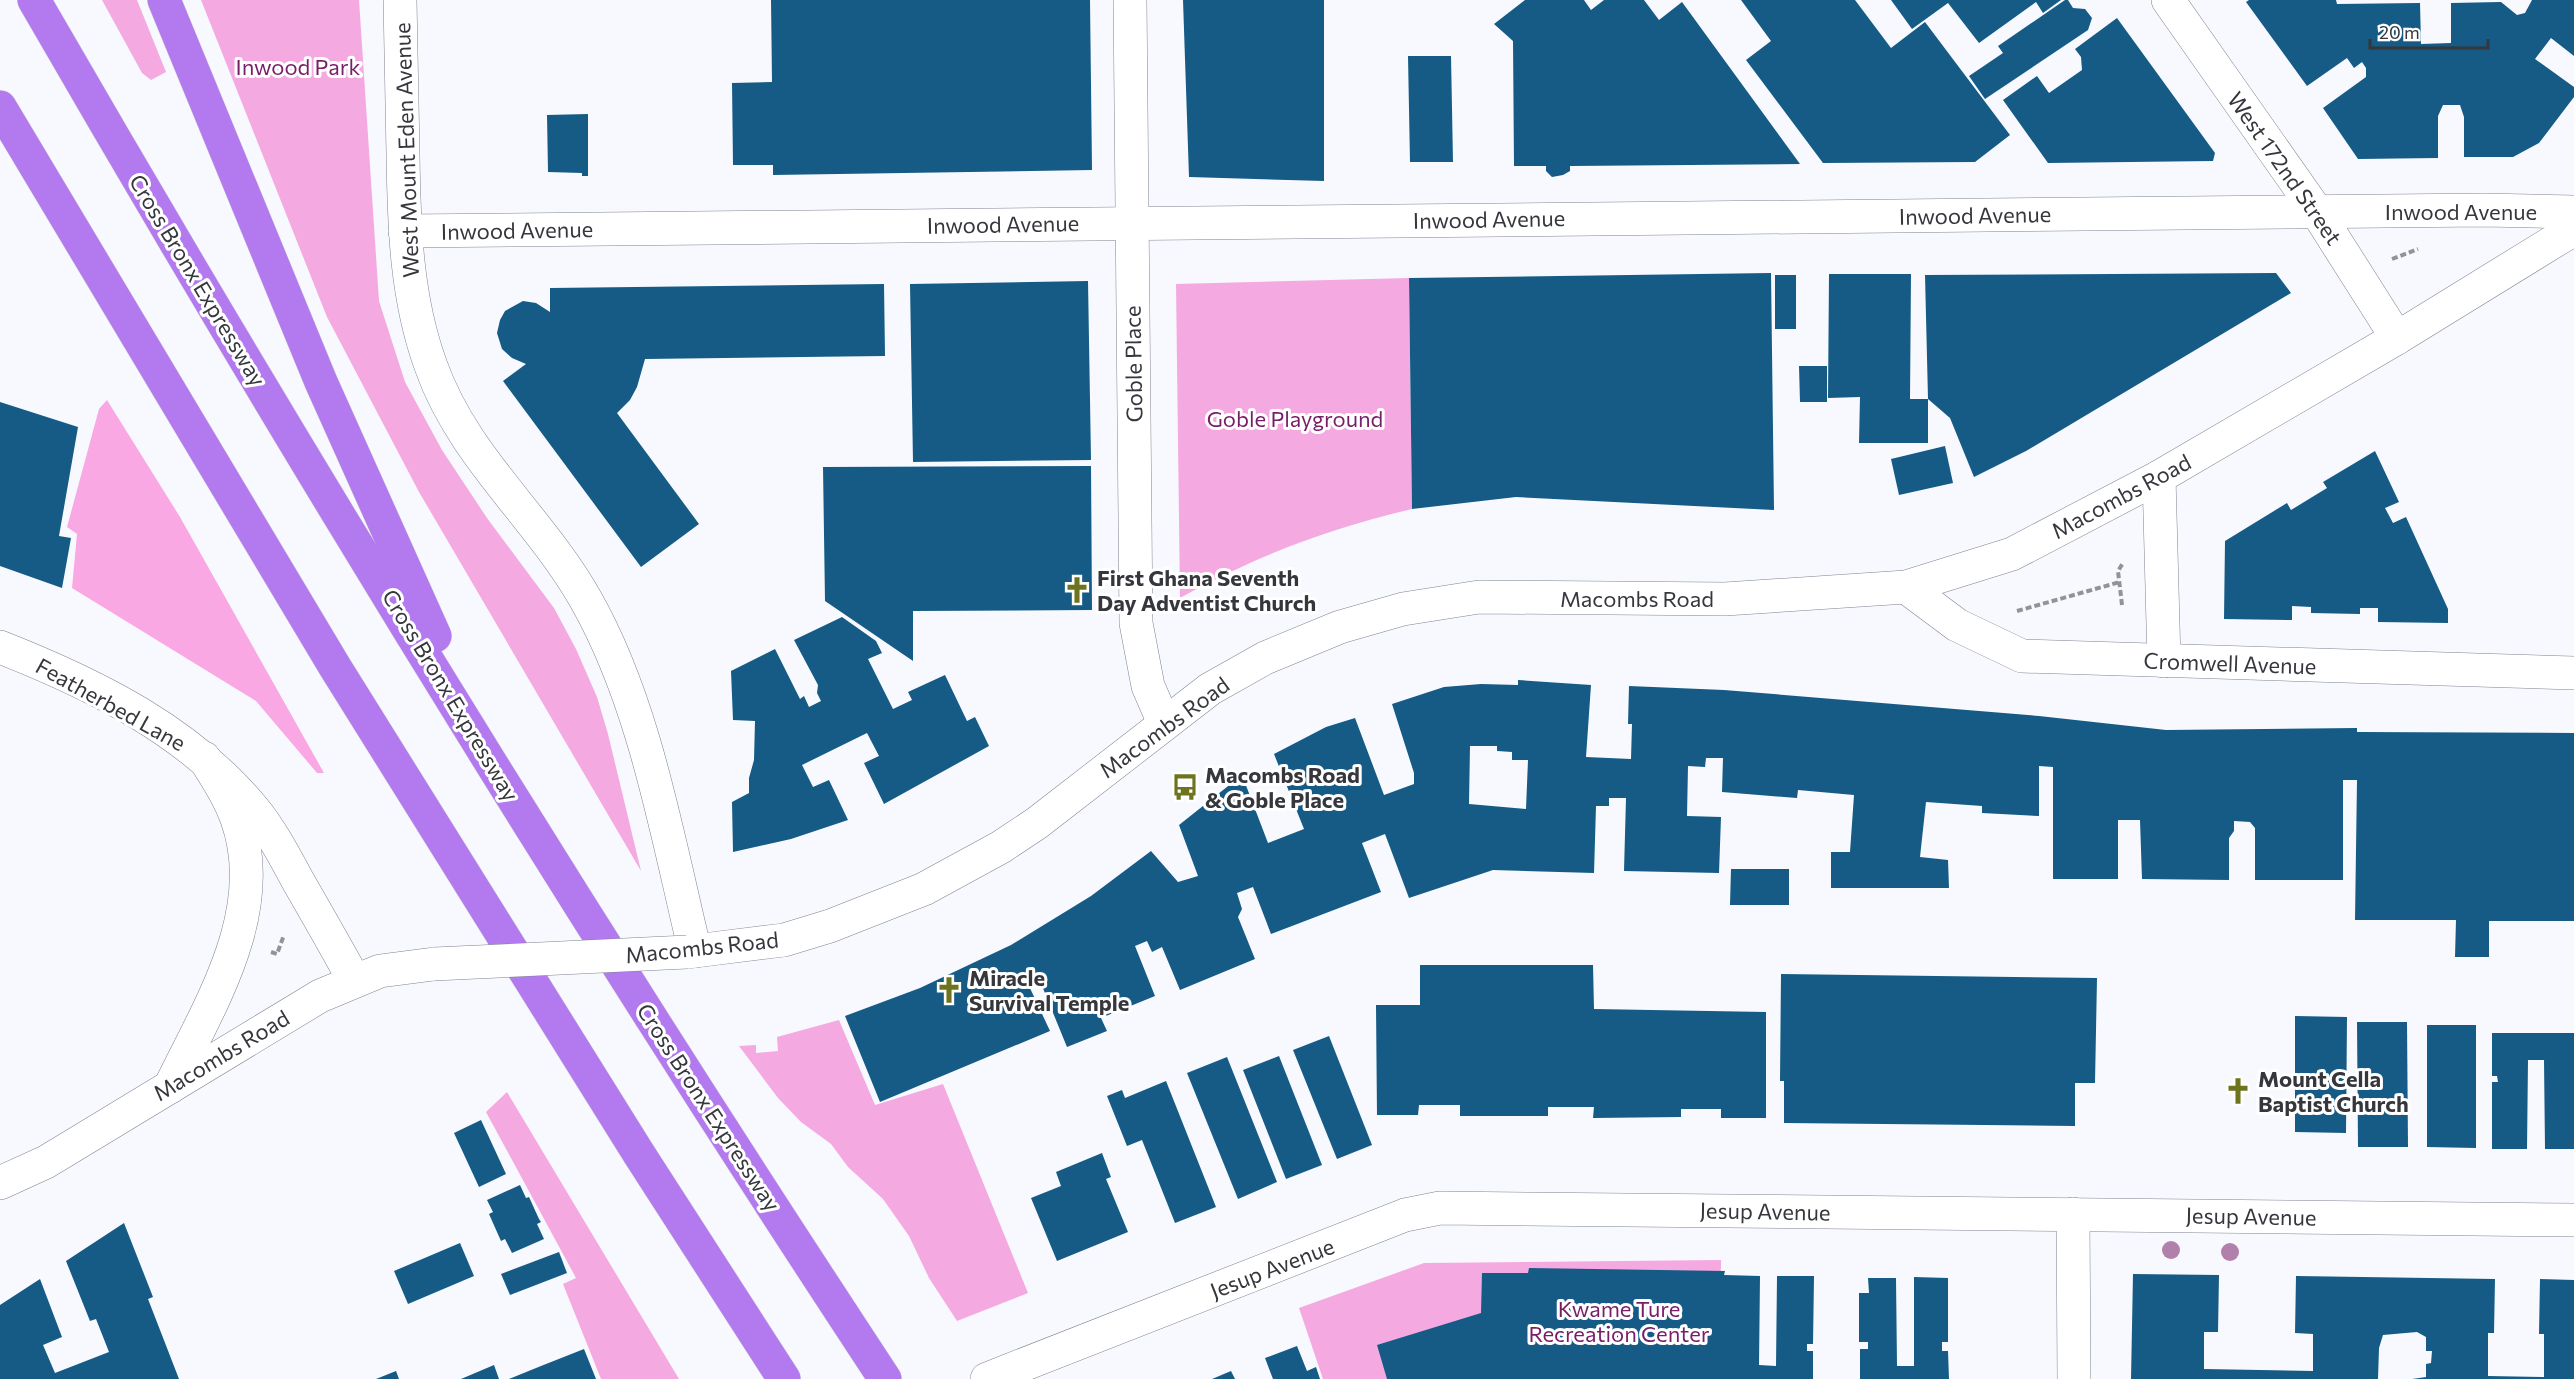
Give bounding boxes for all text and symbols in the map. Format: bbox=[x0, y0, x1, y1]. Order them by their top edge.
scale bar bbox=[2370, 12, 2488, 50]
text: 20 m bbox=[2379, 21, 2420, 43]
street label: West Mount Eden Avenue bbox=[388, 22, 424, 278]
park label: Inwood Park bbox=[236, 53, 361, 80]
street label: West 172nd Street bbox=[2222, 86, 2348, 250]
street label: Cross Bronx Expressway bbox=[124, 169, 272, 391]
street label: Inwood Avenue bbox=[2385, 198, 2537, 225]
street label: Inwood Avenue bbox=[1899, 200, 2051, 230]
street label: Inwood Avenue bbox=[1413, 204, 1565, 234]
street label: Inwood Avenue bbox=[927, 209, 1079, 239]
street label: Inwood Avenue bbox=[441, 215, 593, 245]
street label: Goble Place bbox=[1118, 305, 1148, 423]
park label: Goble Playground bbox=[1207, 405, 1383, 432]
street label: Macombs Road bbox=[2047, 448, 2195, 544]
place label: First Ghana Seventh Day Adventist Church bbox=[1097, 564, 1316, 616]
church icon: First Ghana Seventh Day Adventist Church bbox=[1062, 575, 1092, 605]
street label: Cross Bronx Expressway bbox=[377, 584, 525, 806]
street label: Macombs Road bbox=[1560, 585, 1714, 612]
street label: Cromwell Avenue bbox=[2143, 646, 2317, 680]
street label: Featherbed Lane bbox=[31, 652, 191, 756]
street label: Macombs Road bbox=[1094, 671, 1234, 783]
place label: Macombs Road & Goble Place bbox=[1205, 761, 1360, 813]
bus stop icon: Macombs Road & Goble Place bbox=[1170, 772, 1200, 802]
street label: Macombs Road bbox=[624, 926, 780, 968]
place label: Miracle Survival Temple bbox=[969, 964, 1129, 1016]
church icon: Miracle Survival Temple bbox=[934, 975, 964, 1005]
street label: Cross Bronx Expressway bbox=[632, 998, 786, 1216]
street label: Macombs Road bbox=[148, 1004, 294, 1106]
place label: Mount Cella Baptist Church bbox=[2258, 1065, 2409, 1117]
church icon: Mount Cella Baptist Church bbox=[2223, 1076, 2253, 1106]
street label: Jesup Avenue bbox=[1699, 1196, 1831, 1226]
street label: Jesup Avenue bbox=[2185, 1201, 2317, 1231]
street label: Jesup Avenue bbox=[1206, 1232, 1338, 1304]
park label: Kwame Ture Recreation Center bbox=[1528, 1295, 1710, 1347]

